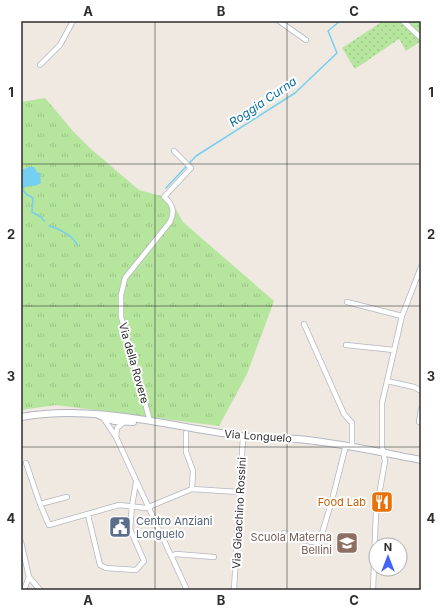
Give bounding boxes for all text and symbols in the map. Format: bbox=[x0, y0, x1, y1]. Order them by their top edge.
text: A bbox=[83, 3, 93, 19]
text: B bbox=[217, 3, 226, 19]
text: C bbox=[349, 3, 359, 19]
water label: Roggia Curna bbox=[226, 74, 299, 130]
text: 1 bbox=[8, 84, 14, 100]
text: 1 bbox=[428, 84, 434, 100]
text: 2 bbox=[7, 226, 15, 242]
text: 2 bbox=[427, 226, 435, 242]
street label: Via della Rovere bbox=[116, 321, 152, 405]
text: 3 bbox=[7, 368, 15, 384]
text: 3 bbox=[427, 368, 435, 384]
street label: Via Longuelo bbox=[224, 427, 293, 445]
street label: Via Gioachino Rossini bbox=[229, 457, 249, 569]
restaurant icon: Food Lab bbox=[369, 489, 395, 515]
place label: Food Lab bbox=[318, 495, 366, 509]
text: 4 bbox=[7, 510, 16, 526]
text: 4 bbox=[427, 510, 436, 526]
public building icon: Centro Anziani Longuelo bbox=[107, 514, 133, 540]
place label: Centro Anziani Longuelo bbox=[136, 514, 212, 541]
place label: Scuola Materna Bellini bbox=[251, 530, 332, 557]
school or university icon: Scuola Materna Bellini bbox=[334, 530, 360, 556]
north arrow bbox=[368, 537, 408, 577]
text: N bbox=[384, 540, 392, 554]
text: A bbox=[83, 592, 93, 608]
text: B bbox=[217, 592, 226, 608]
text: C bbox=[349, 592, 359, 608]

